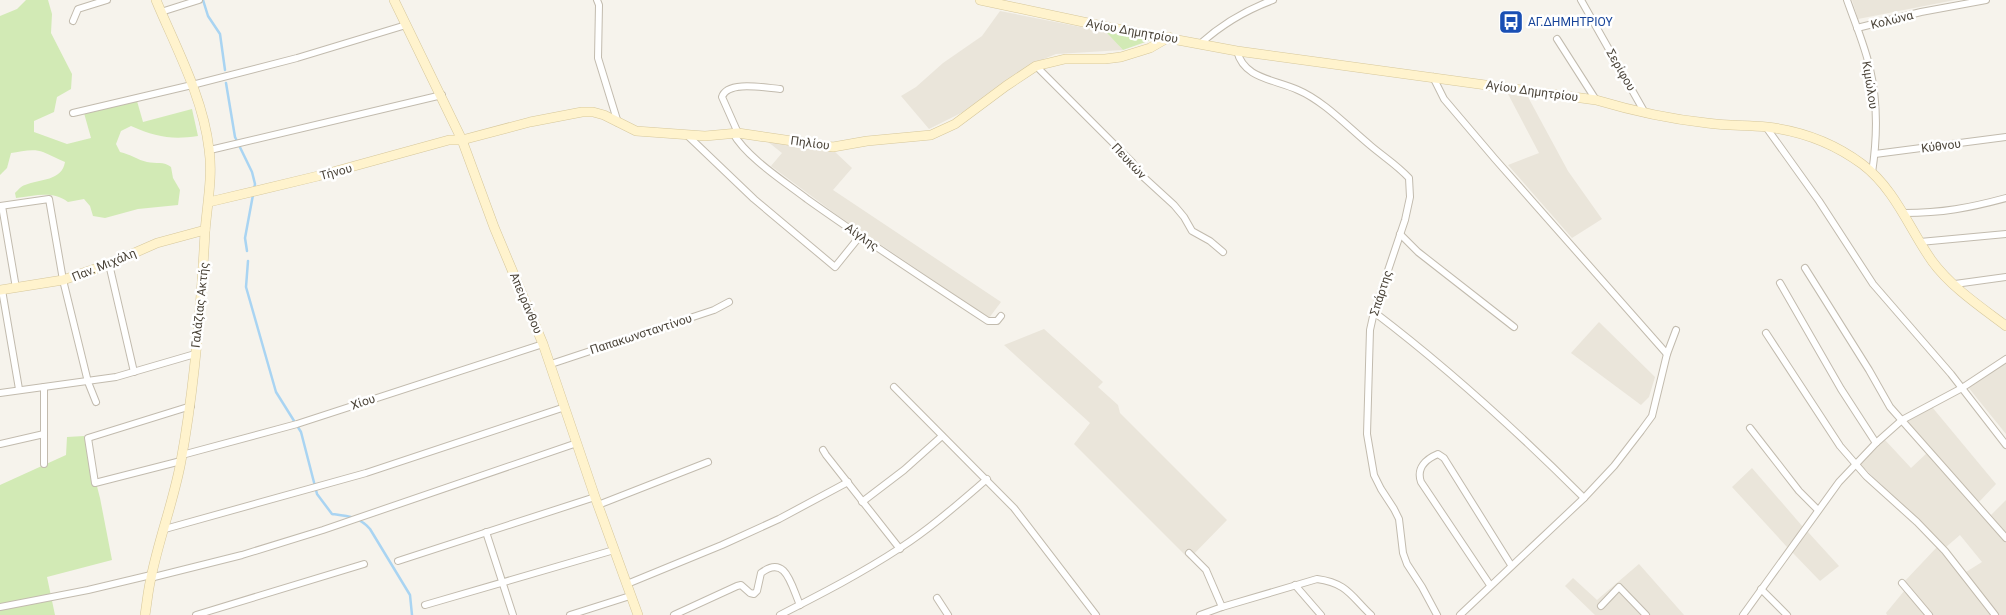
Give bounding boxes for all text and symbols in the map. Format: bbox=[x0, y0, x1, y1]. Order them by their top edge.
street label: Κολώνα bbox=[1869, 8, 1915, 32]
bus stop icon: ΑΓ.ΔΗΜΗΤΡΙΟΥ bbox=[1498, 9, 1524, 35]
place label: ΑΓ.ΔΗΜΗΤΡΙΟΥ bbox=[1528, 15, 1613, 29]
street label: Αγίου Δημητρίου bbox=[1085, 16, 1179, 46]
street label: Σερίφου bbox=[1603, 47, 1639, 93]
street label: Κιμώλου bbox=[1859, 60, 1881, 110]
street label: Αγίου Δημητρίου bbox=[1485, 78, 1579, 104]
street label: Πηλίου bbox=[790, 133, 830, 153]
street label: Κύθνου bbox=[1920, 137, 1962, 155]
street label: Πευκών bbox=[1109, 140, 1149, 182]
street label: Τήνου bbox=[319, 161, 353, 183]
street label: Αίγλης bbox=[843, 220, 881, 254]
street label: Παν. Μιχάλη bbox=[70, 246, 138, 284]
street label: Γαλάζιας Ακτής bbox=[189, 262, 211, 348]
street label: Σπάρτης bbox=[1367, 268, 1395, 318]
street label: Απειράνθου bbox=[507, 270, 545, 336]
street label: Παπακωνσταντίνου bbox=[588, 311, 694, 357]
street label: Χίου bbox=[349, 392, 377, 412]

